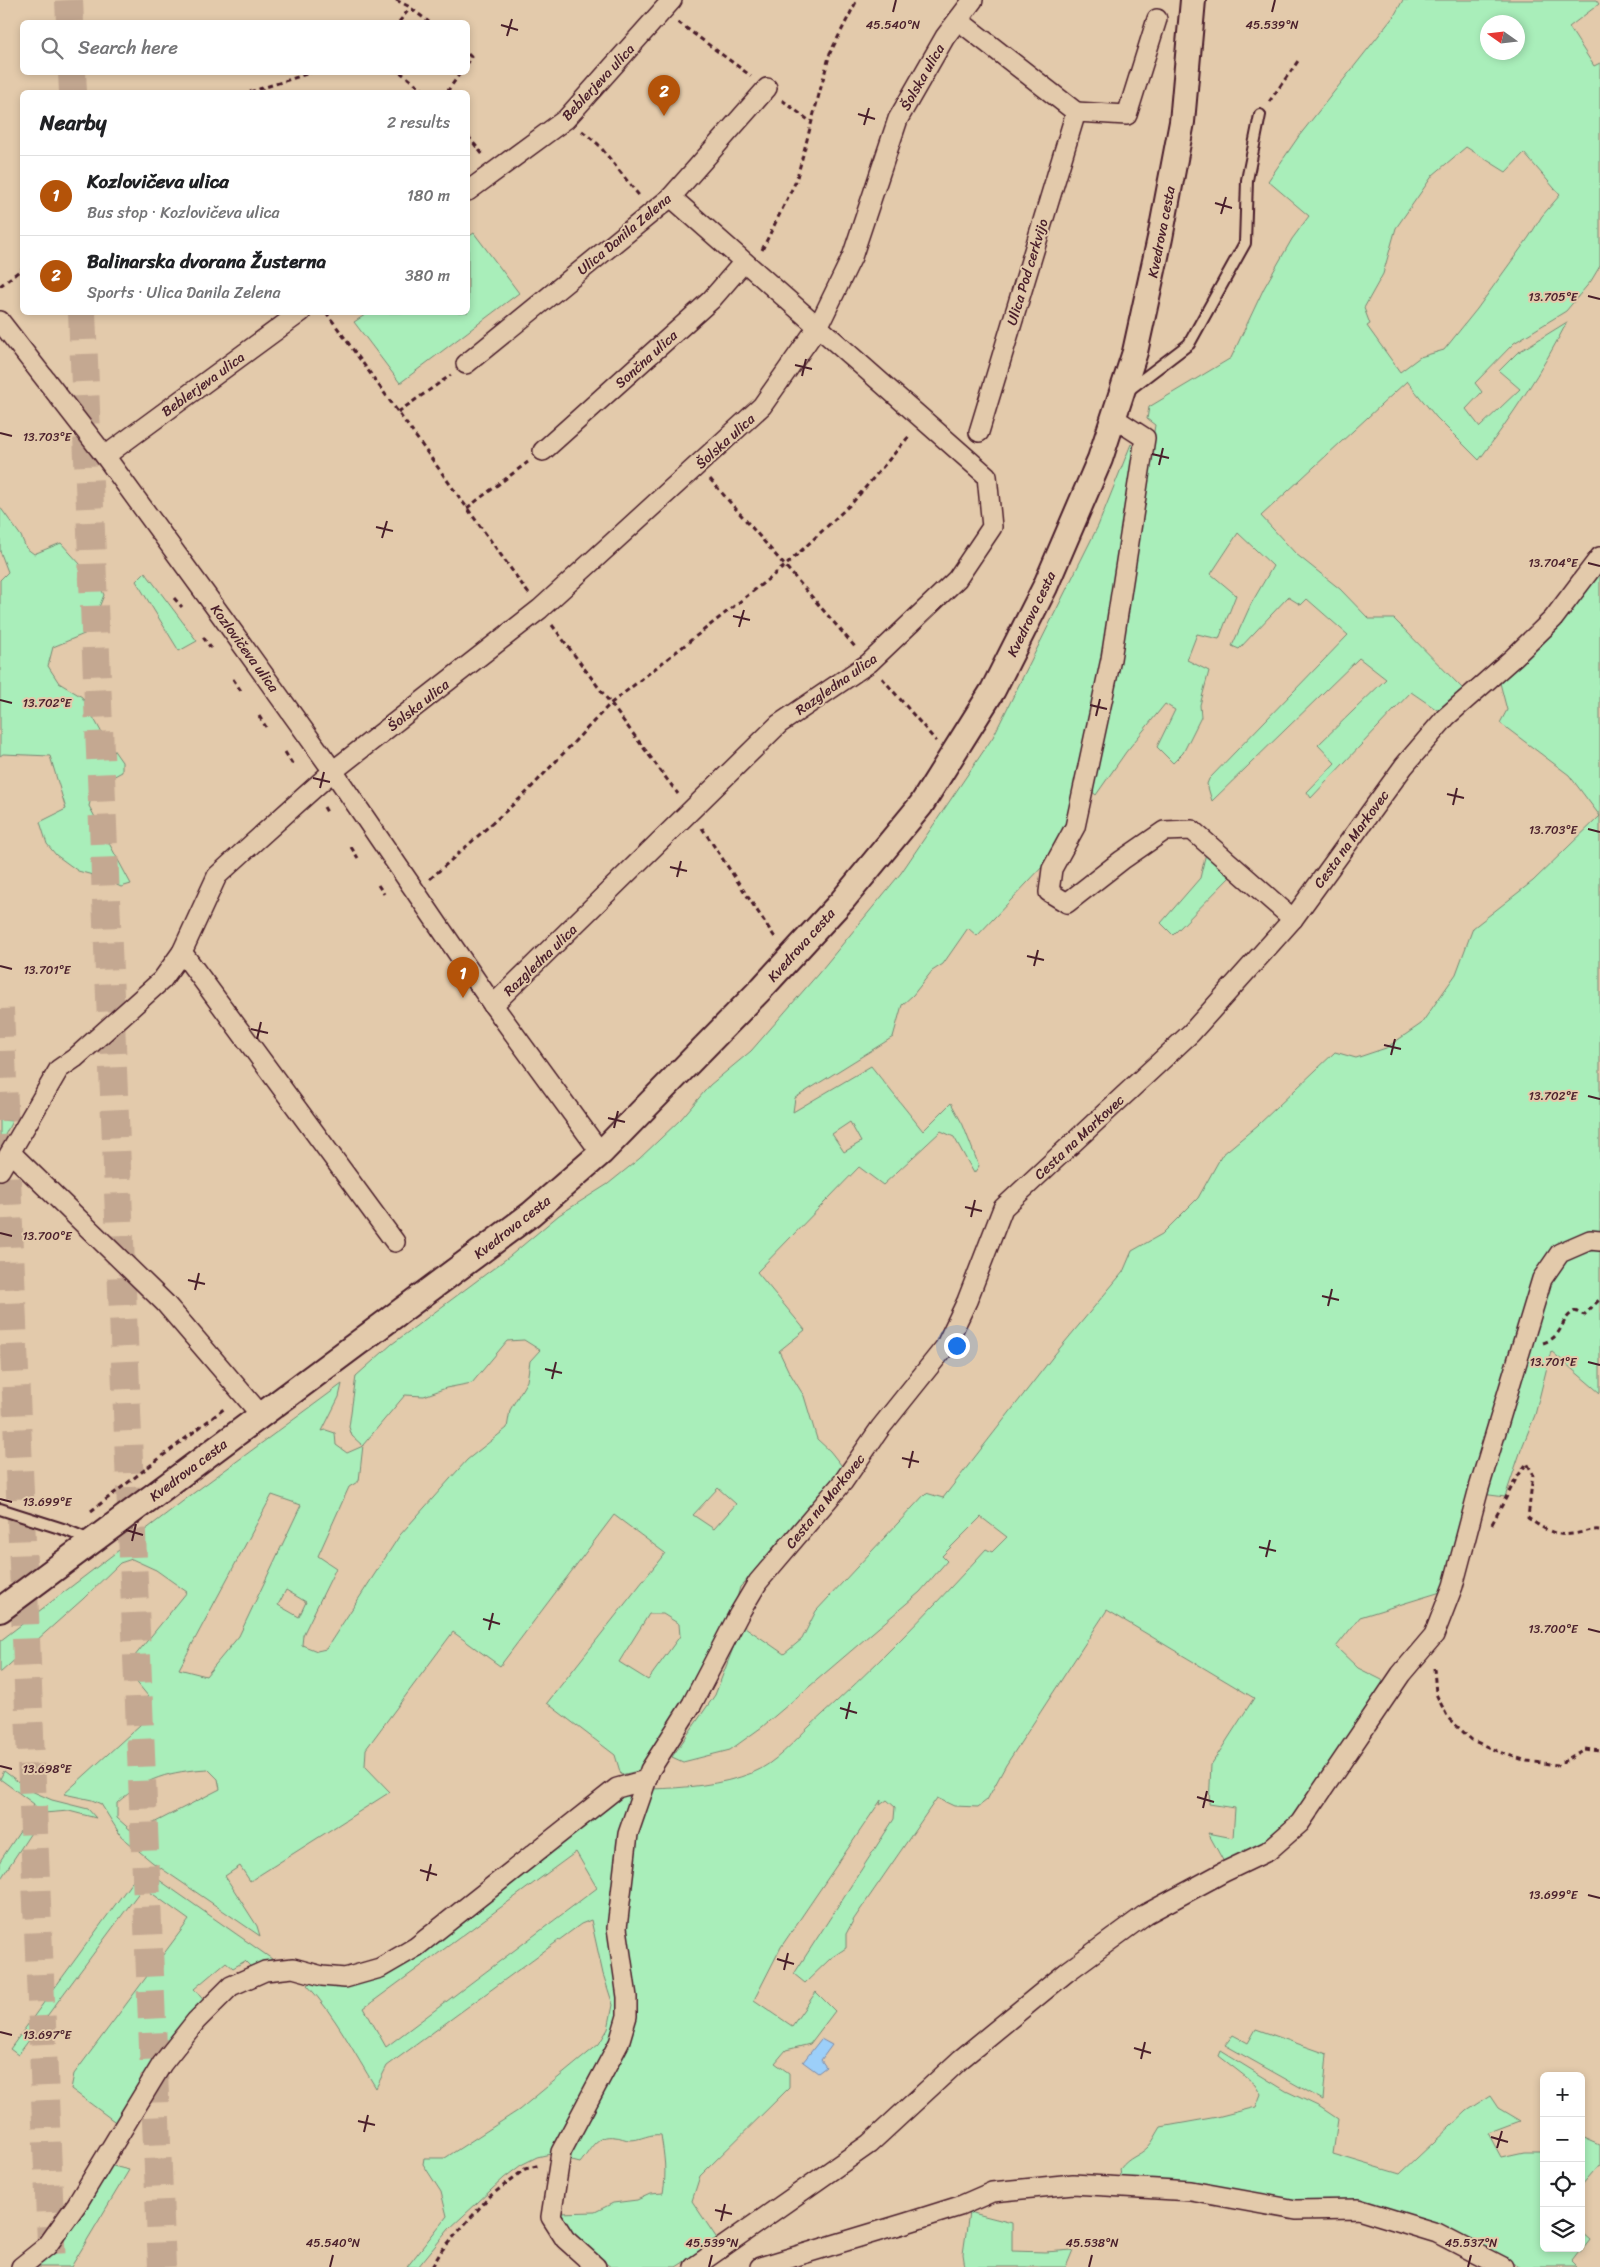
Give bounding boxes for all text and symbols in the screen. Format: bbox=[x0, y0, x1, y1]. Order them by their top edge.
text: 45.540°N bbox=[866, 14, 921, 36]
text: 45.539°N bbox=[1245, 14, 1299, 36]
north arrow bbox=[1480, 15, 1525, 60]
search box bbox=[20, 20, 470, 75]
text: Search here bbox=[78, 31, 178, 64]
icon: search bbox=[38, 34, 66, 62]
street label: Beblerjeva ulica bbox=[556, 38, 641, 127]
street label: Šolska ulica bbox=[893, 38, 952, 115]
pin: 2 bbox=[648, 75, 680, 116]
text: Nearby bbox=[40, 104, 106, 142]
text: 2 results bbox=[387, 108, 450, 137]
text: Kozlovičeva ulica bbox=[87, 165, 229, 198]
text: 1 bbox=[53, 181, 59, 210]
text: 180 m bbox=[407, 181, 450, 210]
street label: Kvedrova cesta bbox=[1140, 183, 1183, 280]
street label: Ulica Danila Zelena bbox=[571, 187, 678, 282]
text: Bus stop · Kozlovičeva ulica bbox=[87, 198, 280, 227]
street label: Ulica Pod cerkvijo bbox=[999, 216, 1056, 329]
text: Balinarska dvorana Žusterna bbox=[87, 245, 326, 278]
text: 2 bbox=[51, 261, 61, 290]
text: 380 m bbox=[405, 261, 450, 290]
text: Sports · Ulica Danila Zelena bbox=[87, 278, 281, 307]
text: 13.705°E bbox=[1529, 286, 1579, 308]
street label: Sončna ulica bbox=[609, 323, 684, 395]
street label: Beblerjeva ulica bbox=[156, 345, 250, 423]
street label: Šolska ulica bbox=[690, 407, 762, 475]
text: 13.703°E bbox=[23, 426, 72, 448]
text: 13.704°E bbox=[1528, 552, 1579, 574]
street label: Kvedrova cesta bbox=[1000, 566, 1063, 661]
street label: Kozlovičeva ulica bbox=[204, 599, 286, 699]
street label: Razgledna ulica bbox=[790, 647, 883, 722]
street label: Šolska ulica bbox=[382, 672, 456, 738]
text: 13.702°E bbox=[23, 692, 73, 714]
street label: Cesta na Markovec bbox=[1307, 785, 1396, 894]
text: 13.703°E bbox=[1529, 819, 1578, 841]
street label: Kvedrova cesta bbox=[761, 902, 842, 988]
street label: Razgledna ulica bbox=[497, 918, 583, 1002]
pin: 1 bbox=[447, 957, 479, 998]
text: 13.701°E bbox=[24, 959, 72, 981]
text: 13.702°E bbox=[1529, 1085, 1579, 1107]
street label: Cesta na Markovec bbox=[1028, 1089, 1130, 1186]
street label: Kvedrova cesta bbox=[468, 1188, 557, 1266]
text: 13.700°E bbox=[22, 1225, 73, 1247]
your location bbox=[944, 1333, 970, 1359]
text: 13.701°E bbox=[1530, 1351, 1578, 1373]
street label: Kvedrova cesta bbox=[144, 1432, 234, 1508]
street label: Cesta na Markovec bbox=[779, 1448, 872, 1554]
text: 13.699°E bbox=[23, 1491, 73, 1513]
text: 13.700°E bbox=[1528, 1618, 1579, 1640]
text: 13.698°E bbox=[23, 1758, 73, 1780]
text: 13.699°E bbox=[1529, 1884, 1579, 1906]
text: 13.697°E bbox=[23, 2024, 72, 2046]
map controls bbox=[1540, 2072, 1585, 2252]
button: + bbox=[1540, 2072, 1585, 2117]
button: − bbox=[1540, 2117, 1585, 2162]
button: locate bbox=[1540, 2162, 1585, 2207]
button: layers bbox=[1540, 2207, 1585, 2252]
text: 45.540°N bbox=[306, 2232, 361, 2254]
text: 45.539°N bbox=[685, 2232, 739, 2254]
text: 45.538°N bbox=[1065, 2232, 1119, 2254]
text: 45.537°N bbox=[1445, 2232, 1498, 2254]

